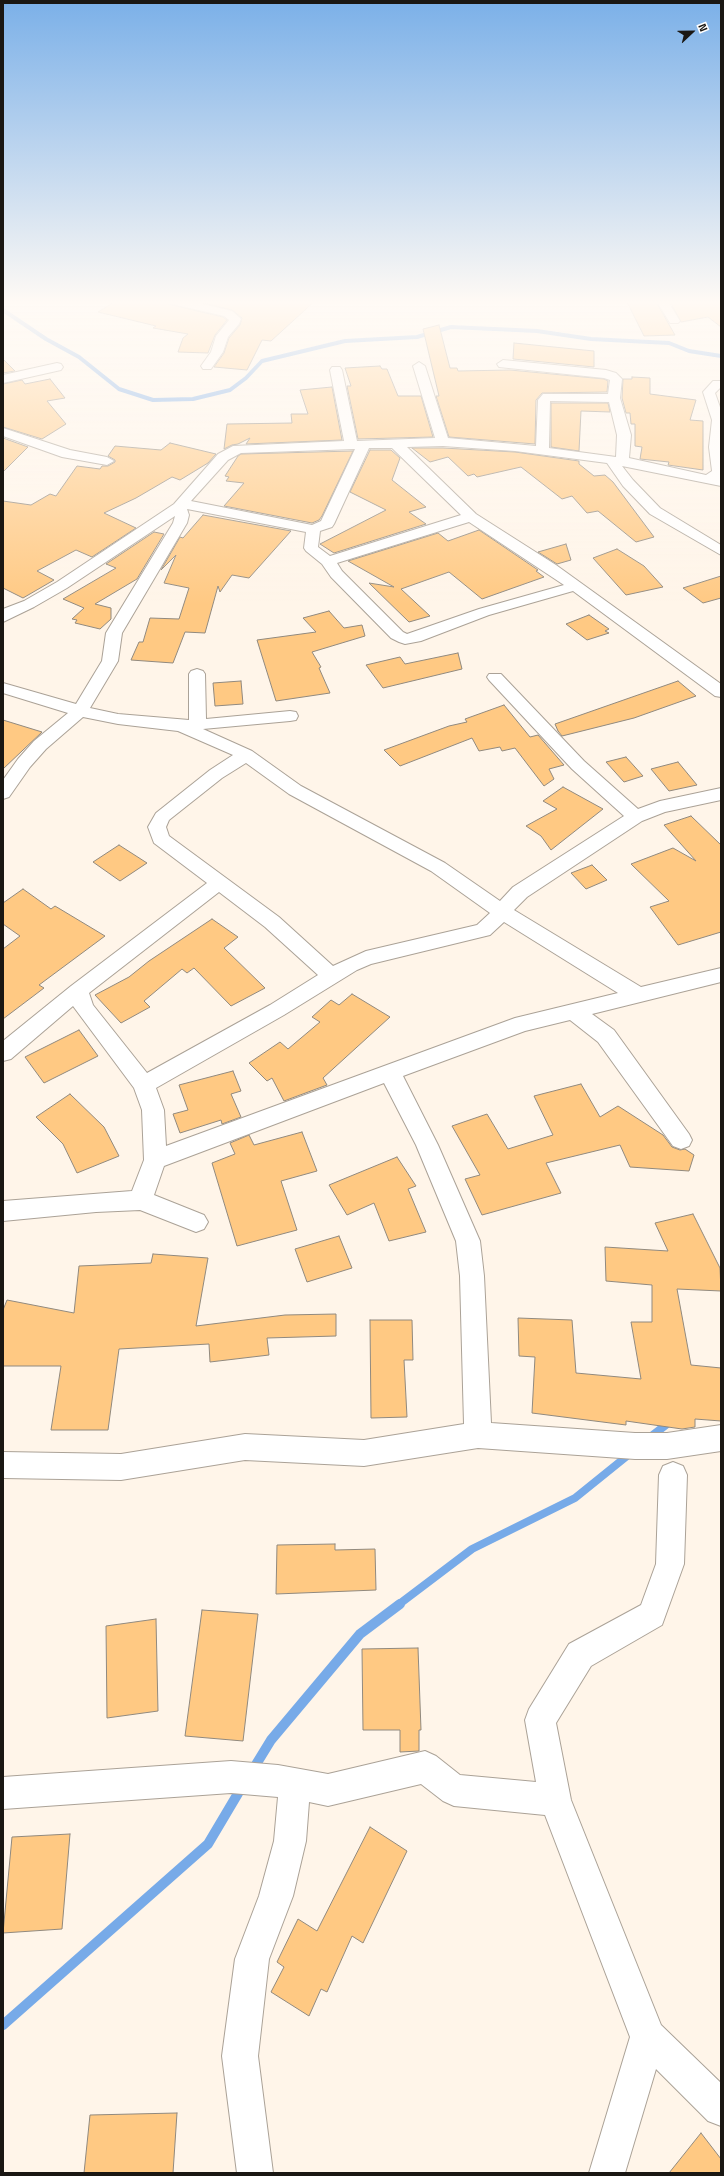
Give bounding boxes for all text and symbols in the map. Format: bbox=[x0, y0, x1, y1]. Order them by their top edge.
north arrow bbox=[672, 12, 712, 52]
text: N bbox=[694, 21, 712, 34]

